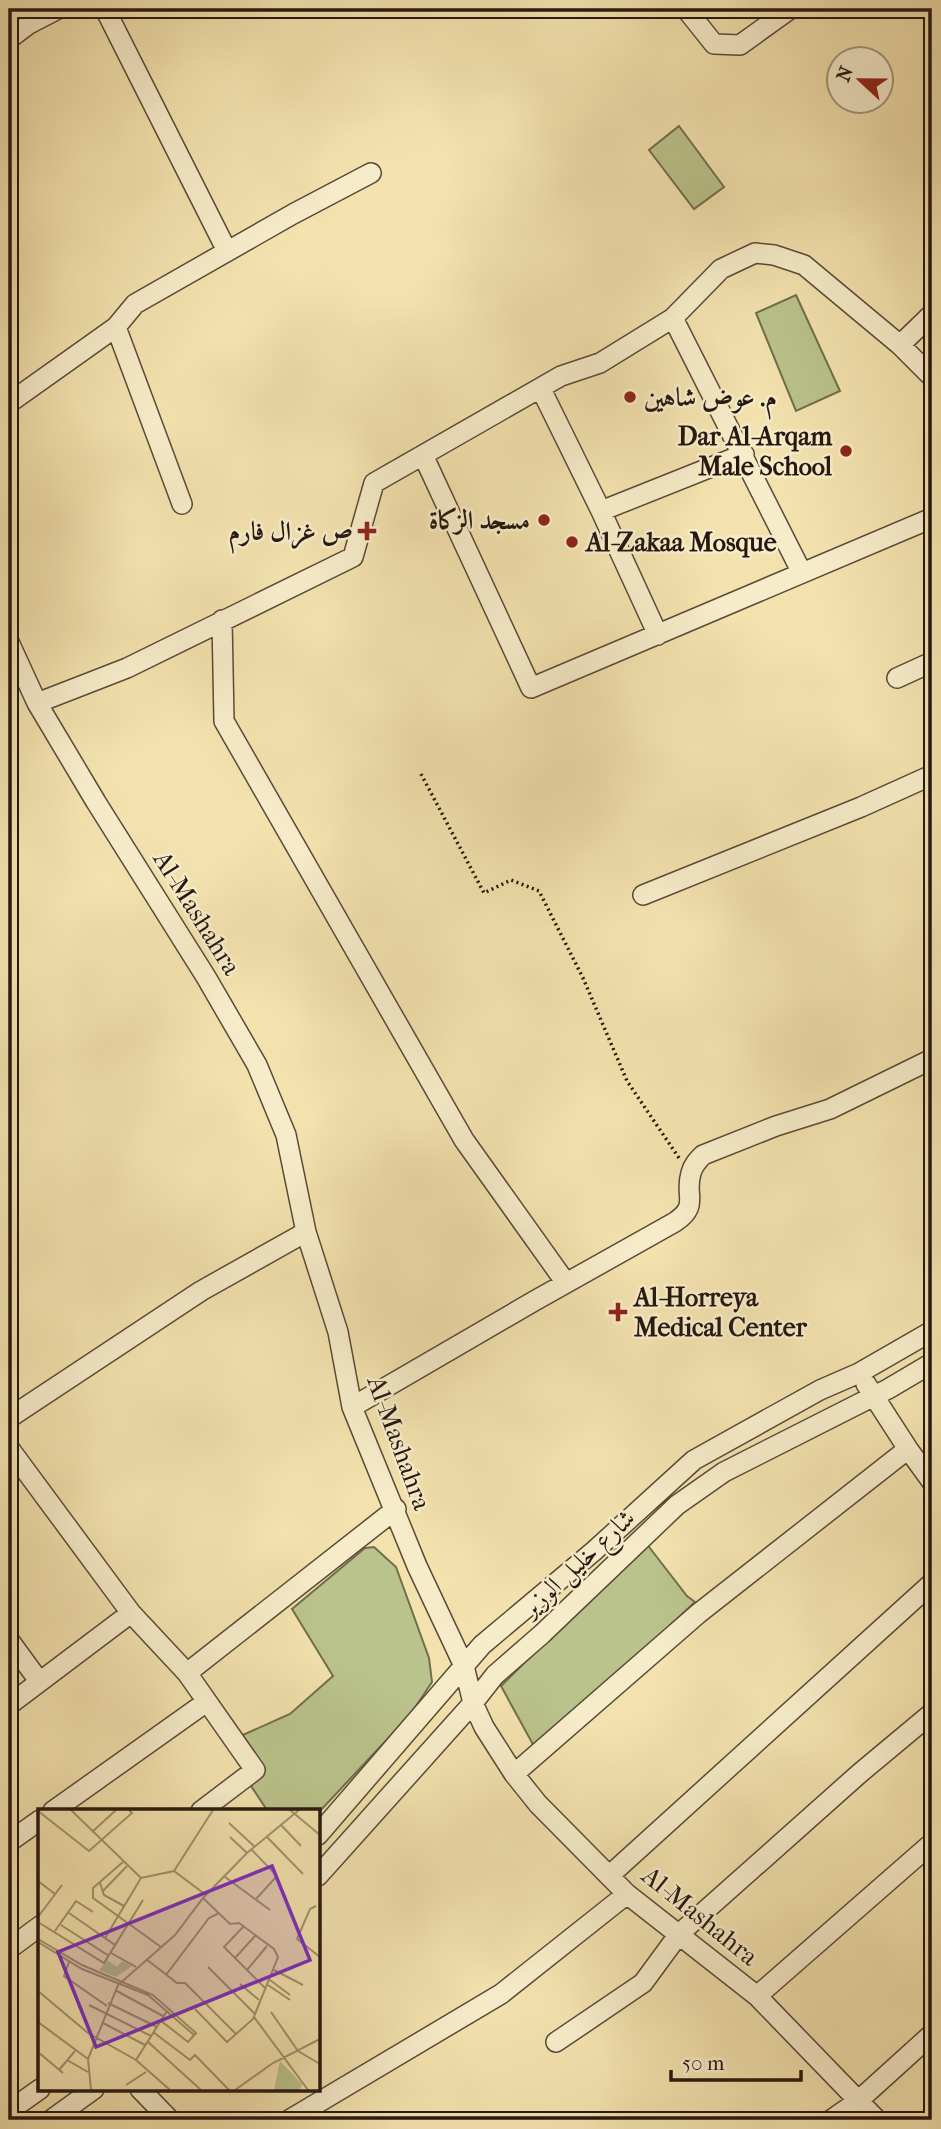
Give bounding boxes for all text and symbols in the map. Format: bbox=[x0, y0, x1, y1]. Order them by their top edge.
north arrow bbox=[825, 46, 895, 116]
text: N bbox=[832, 63, 858, 85]
place label: م. عوض شاهين bbox=[644, 382, 777, 420]
marker: م. عوض شاهين bbox=[622, 389, 638, 405]
place label: Dar Al-Arqam Male School bbox=[678, 421, 833, 482]
marker: Dar Al-Arqam Male School bbox=[838, 443, 854, 459]
place label: مسجد الزكاة bbox=[429, 505, 530, 536]
marker: مسجد الزكاة bbox=[536, 512, 552, 528]
place label: ص غزال فارم bbox=[229, 516, 353, 554]
marker: ص غزال فارم bbox=[359, 523, 375, 539]
place label: Al-Zakaa Mosque bbox=[584, 527, 777, 558]
marker: Al-Zakaa Mosque bbox=[564, 534, 580, 550]
street label: Al-Mashahra bbox=[146, 844, 248, 982]
place label: Al-Horreya Medical Center bbox=[632, 1282, 808, 1343]
marker: Al-Horreya Medical Center bbox=[608, 1302, 628, 1322]
street label: Al-Mashahra bbox=[360, 1371, 438, 1515]
street label: شارع خليل الوزير bbox=[512, 1502, 645, 1630]
inset map bbox=[38, 1809, 320, 2090]
street label: Al-Mashahra bbox=[635, 1859, 765, 1973]
scale bar bbox=[671, 2038, 801, 2082]
text: 50 m bbox=[682, 2051, 725, 2075]

